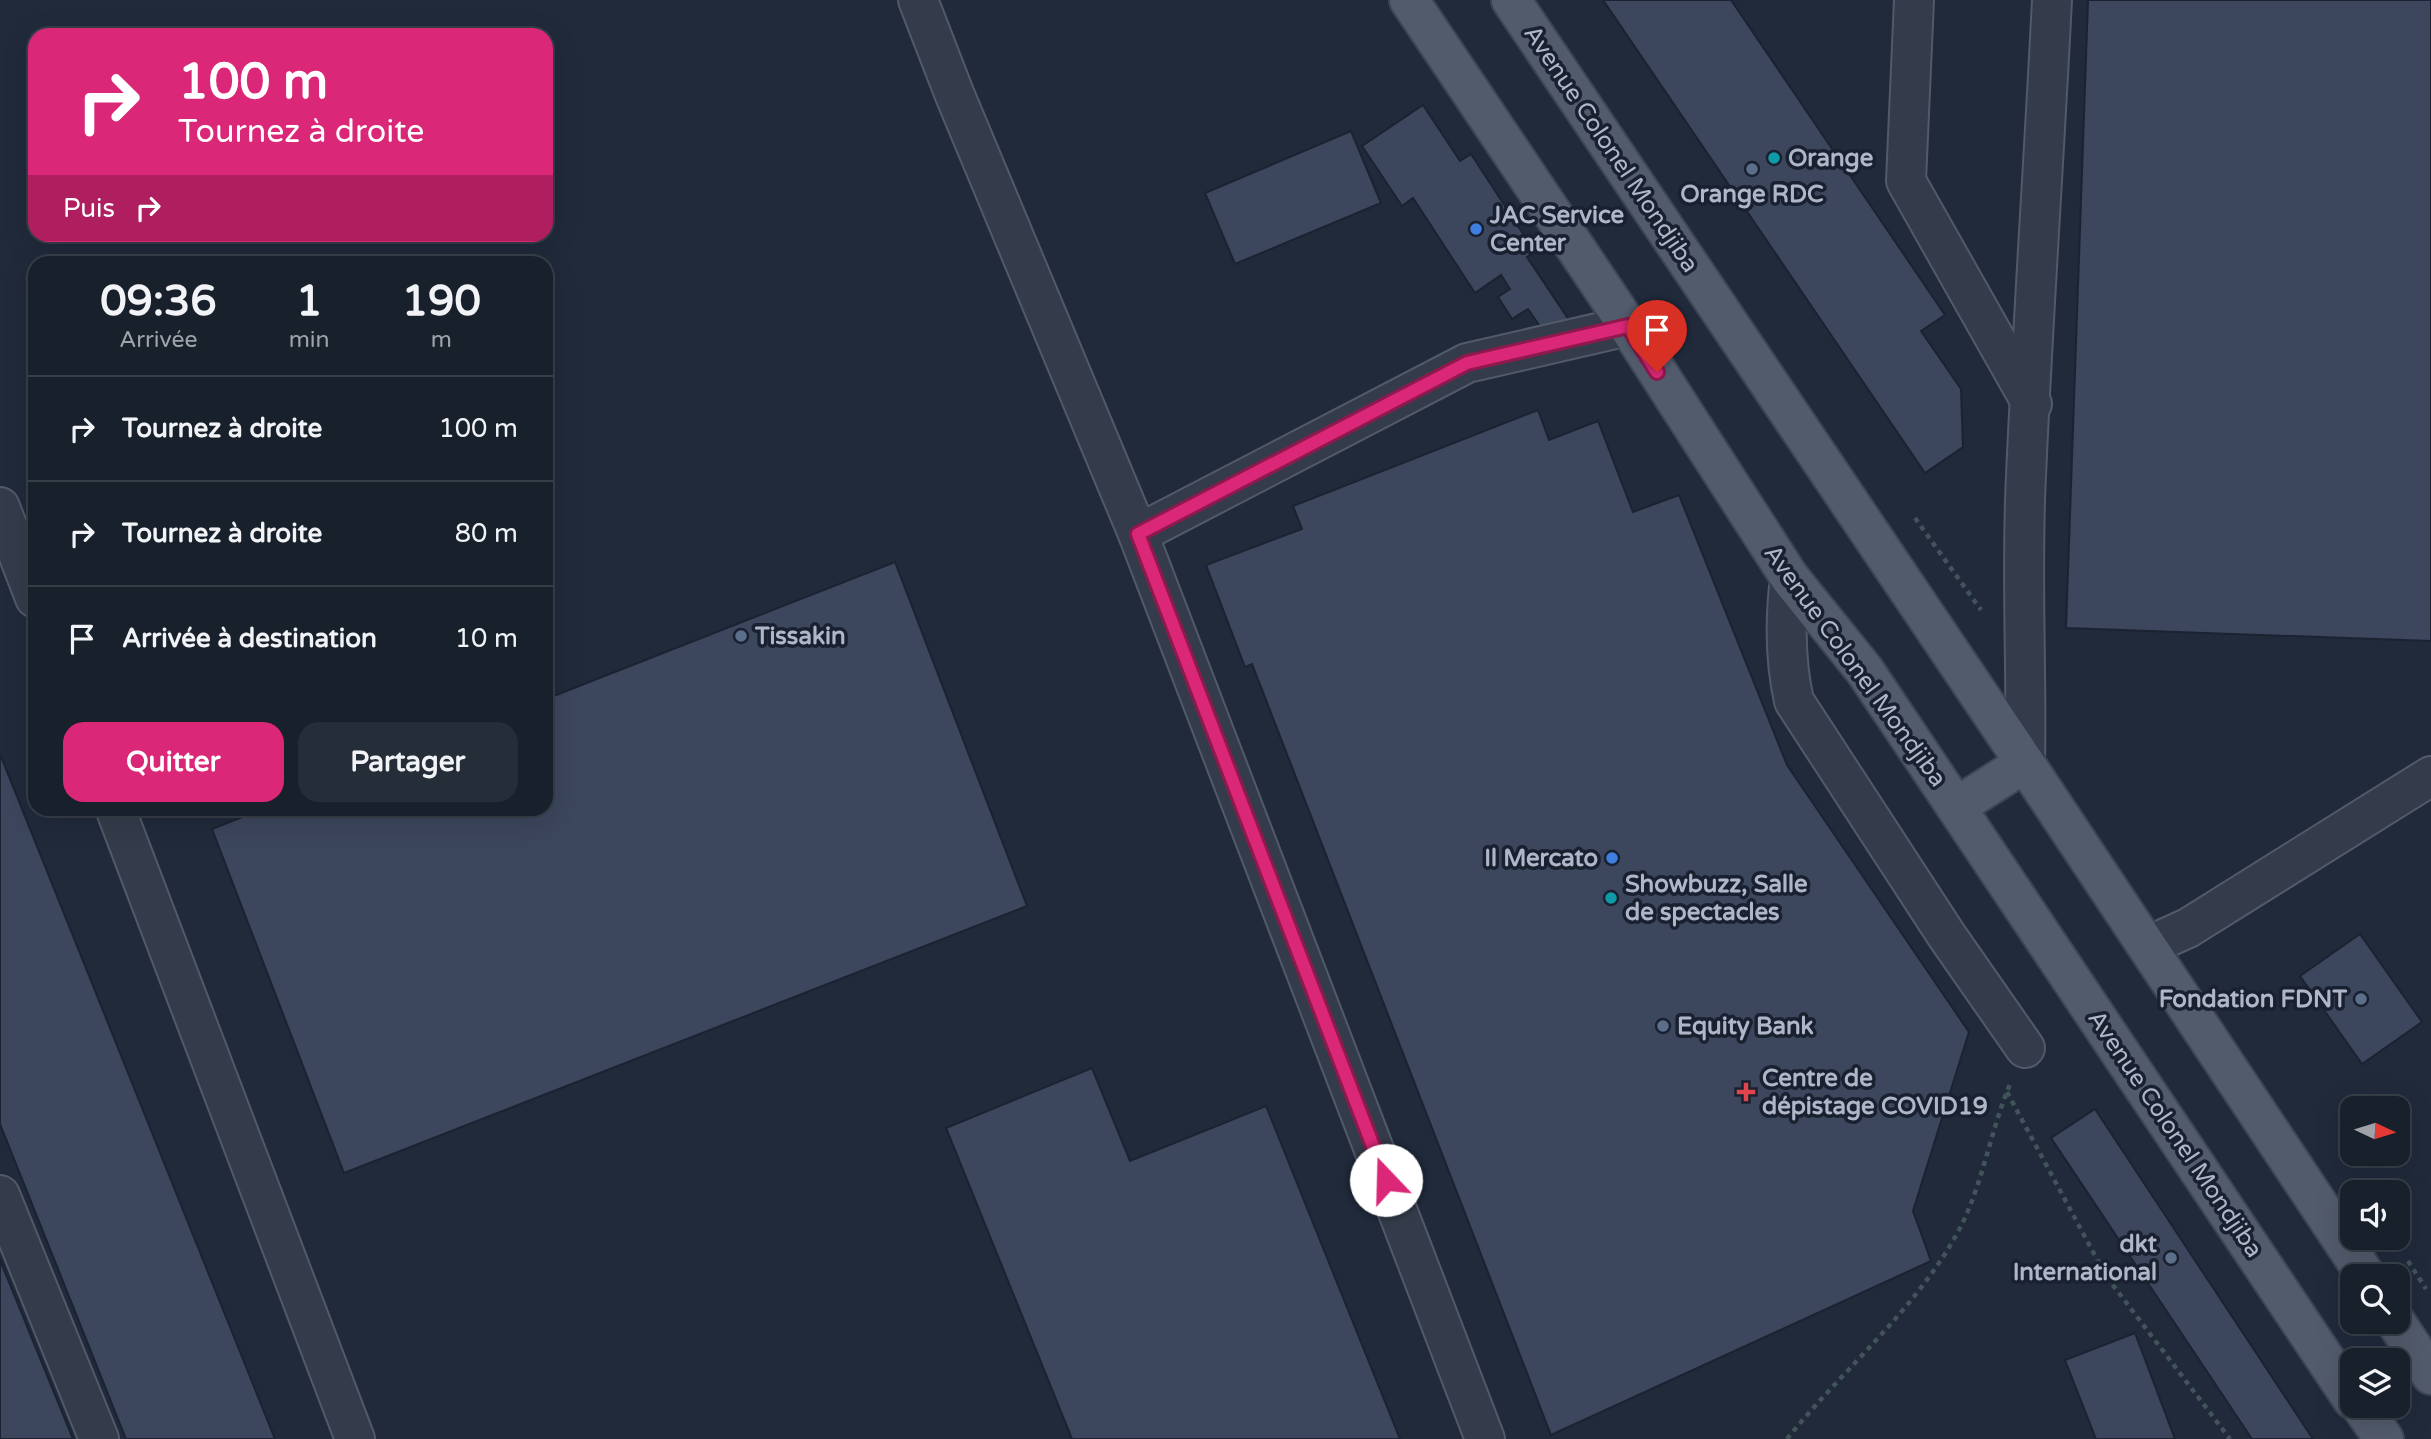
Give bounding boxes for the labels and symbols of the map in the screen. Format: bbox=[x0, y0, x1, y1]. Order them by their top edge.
street label: Avenue Colonel Mondjiba bbox=[1517, 20, 1705, 278]
place label: Orange bbox=[1788, 144, 1874, 173]
marker: Orange bbox=[1766, 150, 1782, 166]
marker: Orange RDC bbox=[1744, 161, 1760, 177]
place label: Orange RDC bbox=[1680, 180, 1824, 209]
place label: JAC Service Center bbox=[1489, 201, 1625, 258]
marker: JAC Service Center bbox=[1468, 221, 1484, 237]
pin bbox=[1627, 300, 1687, 372]
street label: Avenue Colonel Mondjiba bbox=[1757, 539, 1953, 793]
place label: Tissakin bbox=[754, 622, 846, 651]
marker: Tissakin bbox=[733, 628, 749, 644]
place label: Il Mercato bbox=[1484, 844, 1598, 873]
marker: Il Mercato bbox=[1604, 850, 1620, 866]
place label: Showbuzz, Salle de spectacles bbox=[1625, 870, 1808, 927]
marker: Showbuzz, Salle de spectacles bbox=[1603, 890, 1619, 906]
place label: Fondation FDNT bbox=[2159, 985, 2347, 1014]
marker: Fondation FDNT bbox=[2353, 991, 2369, 1007]
street label: Avenue Colonel Mondjiba bbox=[2081, 1005, 2269, 1263]
place label: Equity Bank bbox=[1677, 1012, 1814, 1041]
marker: Equity Bank bbox=[1655, 1018, 1671, 1034]
place label: Centre de dépistage COVID19 bbox=[1762, 1064, 1988, 1121]
marker: Centre de dépistage COVID19 bbox=[1736, 1082, 1756, 1102]
north arrow bbox=[2340, 1096, 2410, 1166]
position arrow bbox=[1349, 1143, 1423, 1217]
place label: dkt International bbox=[2013, 1230, 2158, 1287]
marker: dkt International bbox=[2163, 1250, 2179, 1266]

